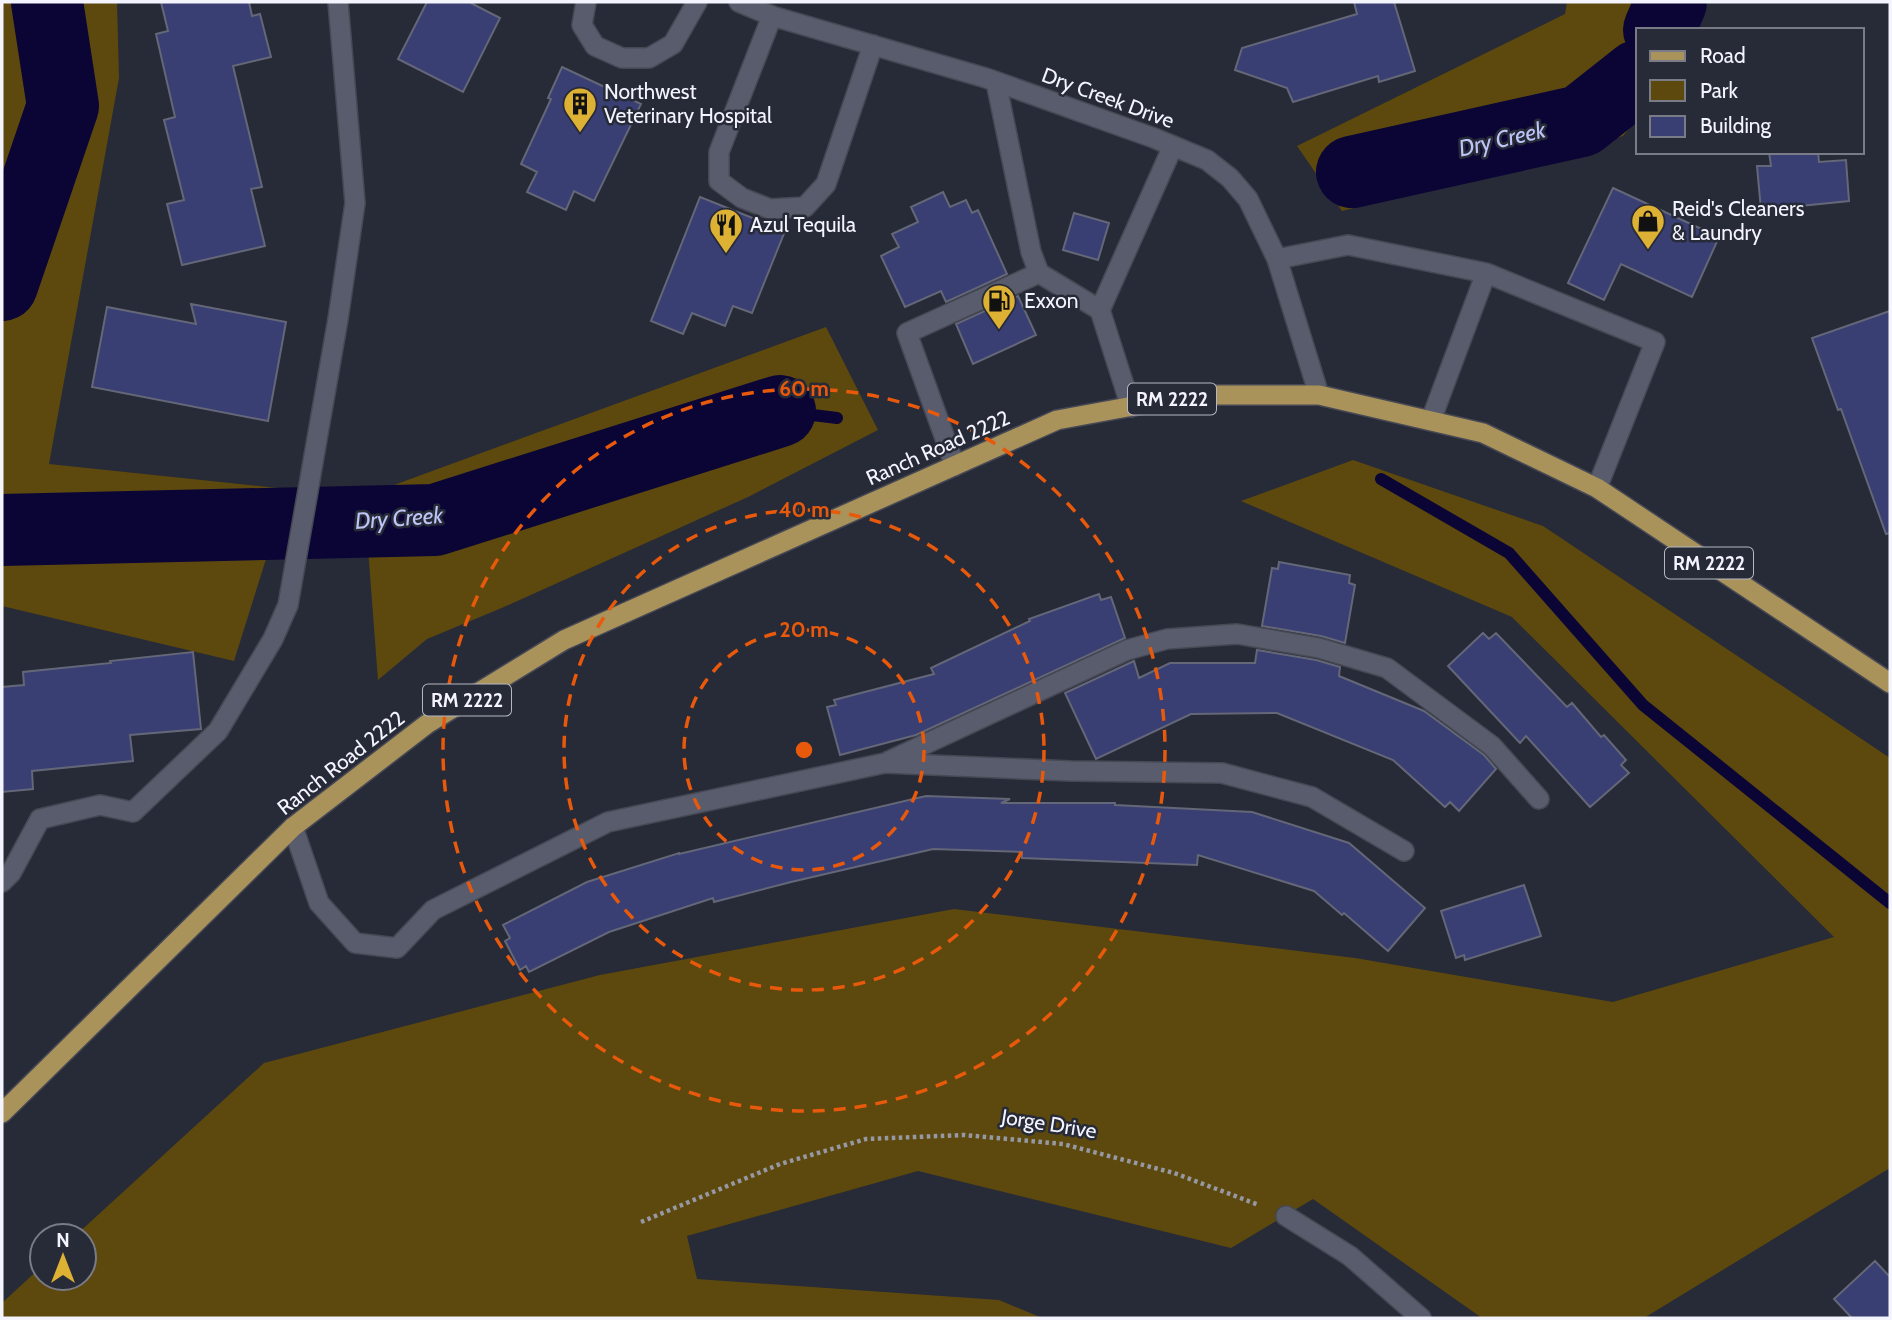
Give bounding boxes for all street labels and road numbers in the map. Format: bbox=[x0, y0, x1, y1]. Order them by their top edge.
street label: Dry Creek Drive bbox=[1039, 62, 1178, 133]
road number: RM 2222 bbox=[1128, 384, 1216, 414]
street label: Ranch Road 2222 bbox=[862, 405, 1013, 490]
road number: RM 2222 bbox=[1665, 548, 1753, 578]
road number: RM 2222 bbox=[423, 684, 511, 716]
street label: Ranch Road 2222 bbox=[272, 705, 409, 820]
street label: Jorge Drive bbox=[999, 1103, 1099, 1143]

